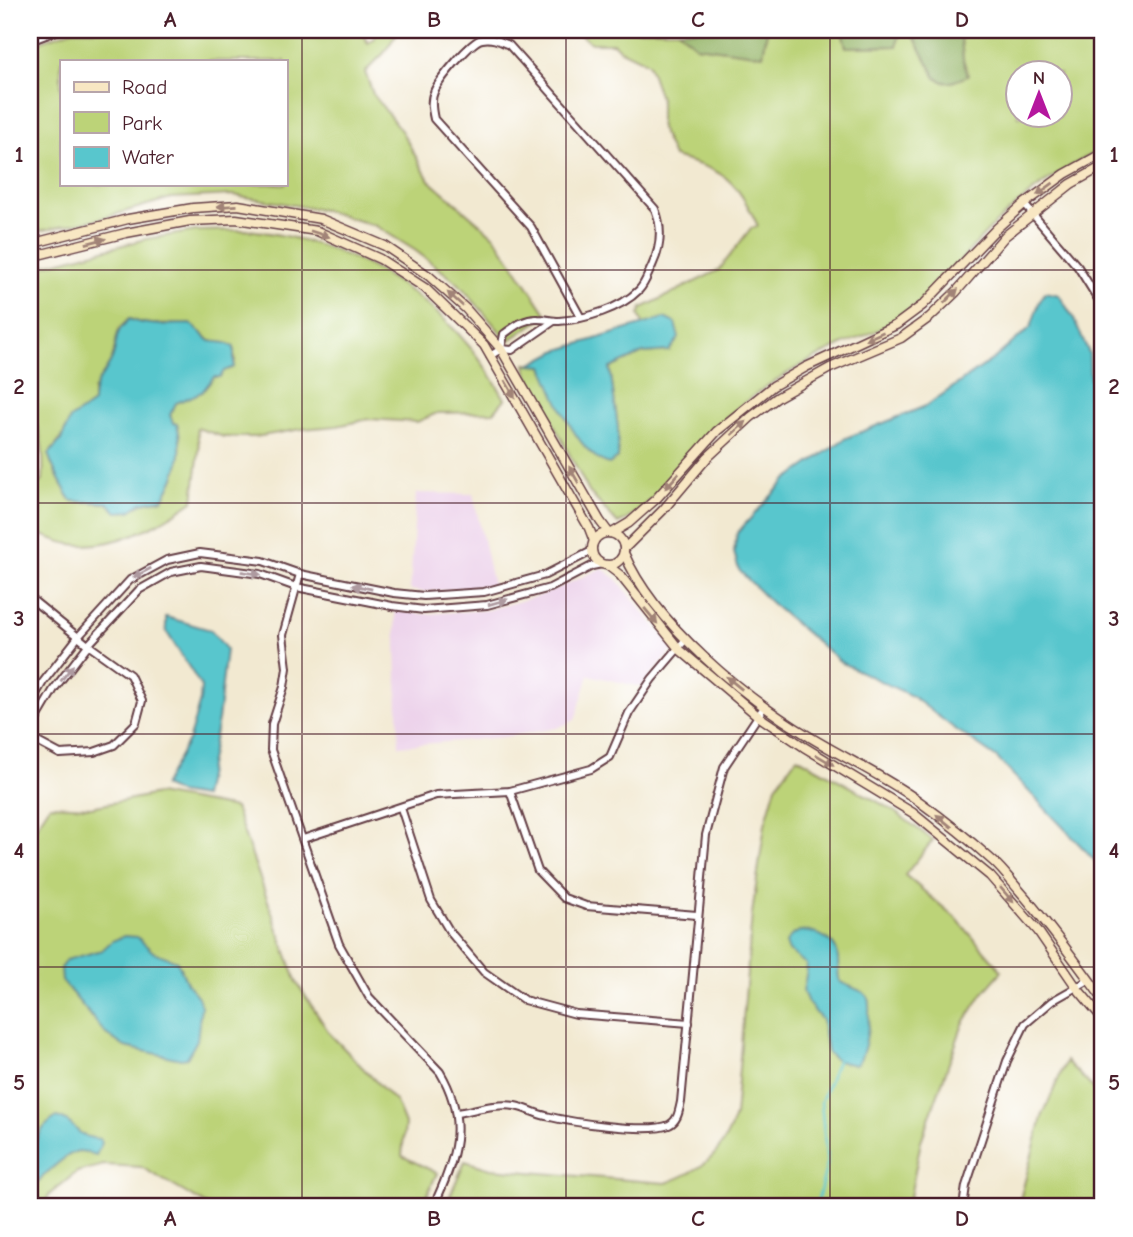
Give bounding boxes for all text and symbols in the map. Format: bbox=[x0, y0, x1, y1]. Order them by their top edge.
text: A bbox=[164, 6, 177, 33]
text: B bbox=[427, 6, 441, 33]
text: C bbox=[691, 6, 705, 33]
text: D bbox=[955, 6, 969, 33]
legend bbox=[60, 60, 287, 186]
north arrow bbox=[1004, 60, 1074, 130]
text: N bbox=[1033, 67, 1045, 89]
text: Road bbox=[122, 75, 167, 99]
text: Park bbox=[122, 111, 162, 135]
text: 1 bbox=[14, 141, 24, 168]
text: 1 bbox=[1109, 141, 1119, 168]
text: Water bbox=[122, 145, 175, 169]
one-way arrow bbox=[1036, 181, 1054, 195]
one-way arrow bbox=[216, 200, 238, 211]
one-way arrow bbox=[310, 229, 331, 240]
one-way arrow bbox=[85, 235, 107, 246]
one-way arrow bbox=[943, 288, 960, 305]
one-way arrow bbox=[446, 292, 463, 307]
one-way arrow bbox=[863, 331, 884, 342]
text: 2 bbox=[13, 373, 25, 400]
text: 2 bbox=[1108, 373, 1120, 400]
one-way arrow bbox=[504, 379, 516, 399]
one-way arrow bbox=[730, 420, 748, 436]
one-way arrow bbox=[567, 465, 580, 484]
one-way arrow bbox=[664, 472, 680, 490]
one-way arrow bbox=[132, 567, 152, 579]
one-way arrow bbox=[240, 568, 262, 579]
one-way arrow bbox=[351, 581, 373, 592]
one-way arrow bbox=[488, 596, 510, 607]
text: 3 bbox=[13, 605, 25, 632]
text: 3 bbox=[1108, 605, 1120, 632]
one-way arrow bbox=[643, 607, 659, 625]
one-way arrow bbox=[60, 664, 75, 682]
one-way arrow bbox=[726, 676, 743, 691]
one-way arrow bbox=[816, 754, 835, 767]
one-way arrow bbox=[936, 814, 954, 829]
text: 4 bbox=[14, 837, 25, 864]
text: 4 bbox=[1109, 837, 1120, 864]
one-way arrow bbox=[999, 887, 1014, 904]
text: 5 bbox=[13, 1069, 25, 1096]
text: 5 bbox=[1108, 1069, 1120, 1096]
text: A bbox=[164, 1205, 177, 1232]
text: B bbox=[427, 1205, 441, 1232]
text: C bbox=[691, 1205, 705, 1232]
text: D bbox=[955, 1205, 969, 1232]

